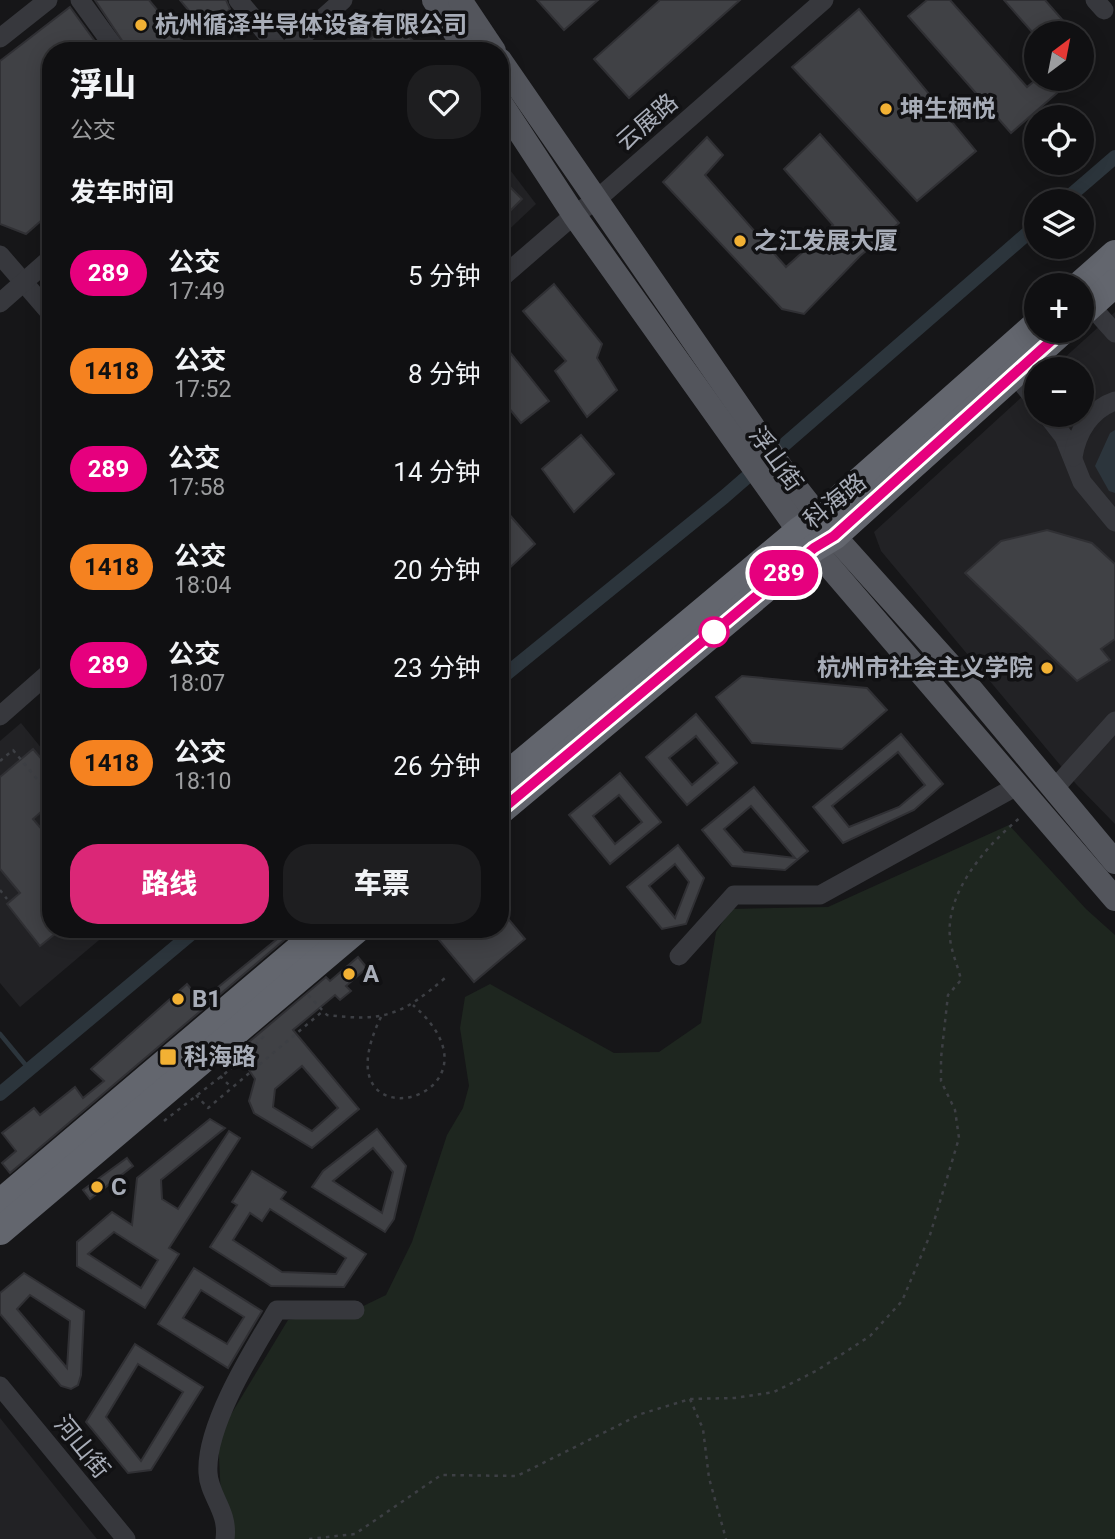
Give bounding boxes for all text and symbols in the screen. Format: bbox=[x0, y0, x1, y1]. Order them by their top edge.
place label: 杭州循泽半导体设备有限公司 bbox=[155, 11, 467, 39]
marker: 杭州循泽半导体设备有限公司 bbox=[133, 17, 149, 33]
north arrow bbox=[1024, 21, 1094, 91]
map controls bbox=[1024, 21, 1094, 427]
text: 浮山 bbox=[70, 65, 136, 104]
button: heart bbox=[407, 65, 481, 139]
street label: 云展路 bbox=[611, 88, 683, 156]
place label: 坤生栖悦 bbox=[900, 95, 996, 123]
marker: 坤生栖悦 bbox=[878, 101, 894, 117]
button: locate bbox=[1024, 105, 1094, 175]
text: 公交 bbox=[70, 117, 116, 144]
text: 发车时间 bbox=[70, 177, 174, 207]
button: layers bbox=[1024, 189, 1094, 259]
place label: 之江发展大厦 bbox=[754, 227, 898, 255]
marker: 之江发展大厦 bbox=[732, 233, 748, 249]
text: 公交 bbox=[168, 247, 220, 277]
text: 289 bbox=[88, 259, 129, 287]
text: 5 分钟 bbox=[408, 261, 481, 291]
button: + bbox=[1024, 273, 1094, 343]
text: 17:49 bbox=[168, 278, 225, 305]
text: 公交 bbox=[174, 345, 226, 375]
text: 1418 bbox=[84, 357, 139, 385]
button: − bbox=[1024, 357, 1094, 427]
text: 8 分钟 bbox=[408, 359, 481, 389]
text: 17:52 bbox=[174, 376, 231, 403]
street label: 浮山街 bbox=[744, 422, 808, 496]
text: 公交 bbox=[168, 443, 220, 473]
text: 289 bbox=[88, 455, 129, 483]
text: 14 分钟 bbox=[393, 457, 481, 487]
street label: 科海路 bbox=[798, 467, 872, 535]
text: 17:58 bbox=[168, 474, 225, 501]
text: 公交 bbox=[174, 541, 226, 571]
line badge: 289 bbox=[744, 550, 824, 596]
text: 1418 bbox=[84, 553, 139, 581]
text: 20 分钟 bbox=[393, 555, 481, 585]
text: 289 bbox=[763, 559, 805, 587]
text: 18:04 bbox=[174, 572, 231, 599]
unlabelled marker bbox=[699, 617, 729, 647]
text: 公交 bbox=[168, 639, 220, 669]
text: 289 bbox=[88, 651, 129, 679]
text: 23 分钟 bbox=[393, 653, 481, 683]
place label: 杭州市社会主义学院 bbox=[817, 654, 1033, 682]
marker: 杭州市社会主义学院 bbox=[1039, 660, 1055, 676]
text: 18:07 bbox=[168, 670, 225, 697]
text: 公交 bbox=[174, 737, 226, 767]
text: 1418 bbox=[84, 749, 139, 777]
text: 26 分钟 bbox=[393, 751, 481, 781]
text: 18:10 bbox=[174, 768, 231, 795]
button: 路线 bbox=[70, 844, 269, 924]
button: 车票 bbox=[283, 844, 481, 924]
place label: A bbox=[363, 960, 380, 988]
marker: A bbox=[341, 966, 357, 982]
place label: B1 bbox=[192, 985, 221, 1013]
marker: B1 bbox=[170, 991, 186, 1007]
place label: 科海路 bbox=[184, 1043, 256, 1071]
marker: 科海路 bbox=[158, 1047, 178, 1067]
place label: C bbox=[111, 1173, 127, 1201]
marker: C bbox=[89, 1179, 105, 1195]
street label: 河山街 bbox=[48, 1410, 116, 1484]

